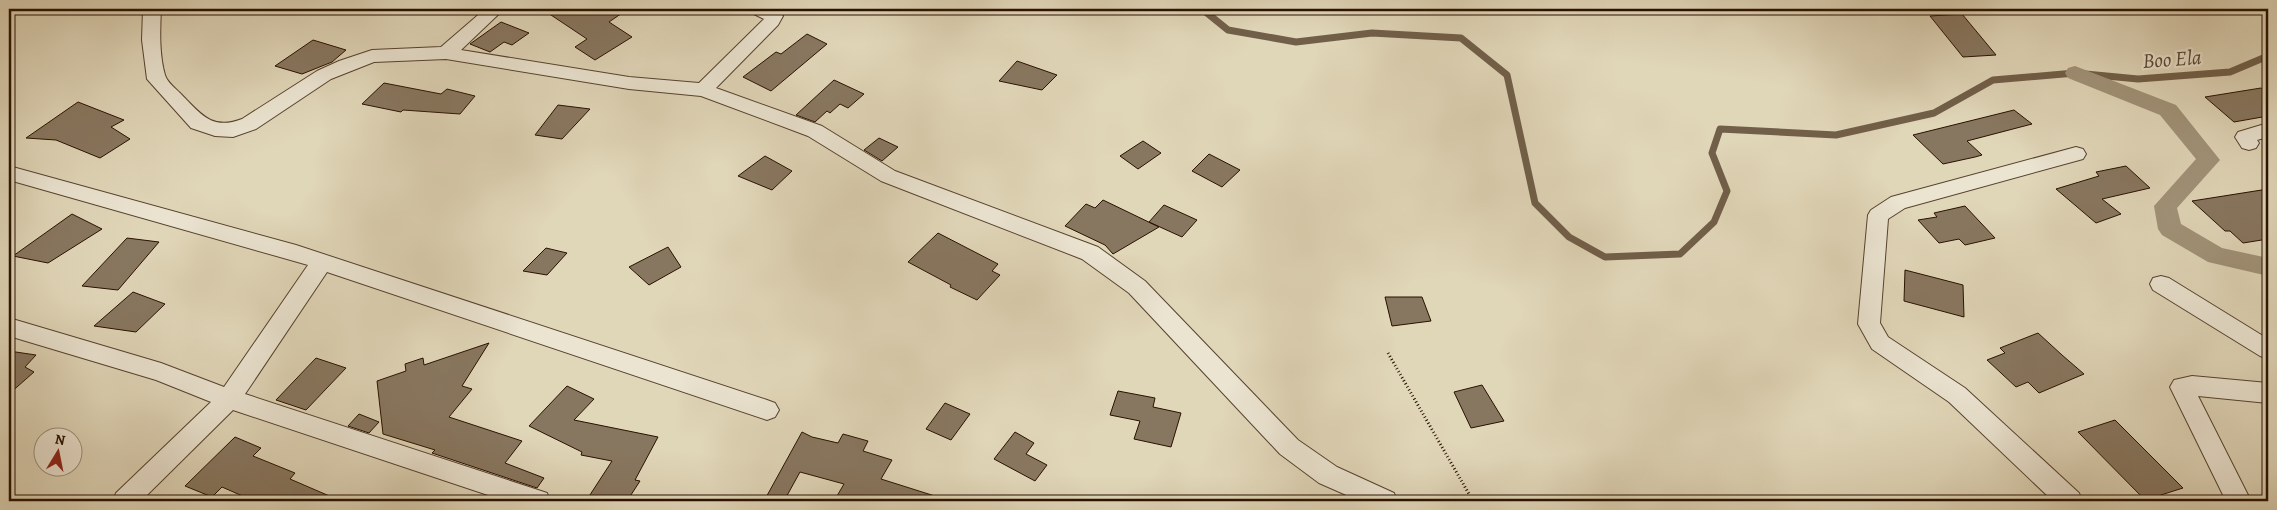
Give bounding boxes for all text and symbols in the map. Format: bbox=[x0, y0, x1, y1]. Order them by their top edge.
water label: Boo Ela bbox=[2141, 43, 2203, 75]
north arrow bbox=[32, 428, 82, 478]
text: N bbox=[53, 429, 67, 450]

